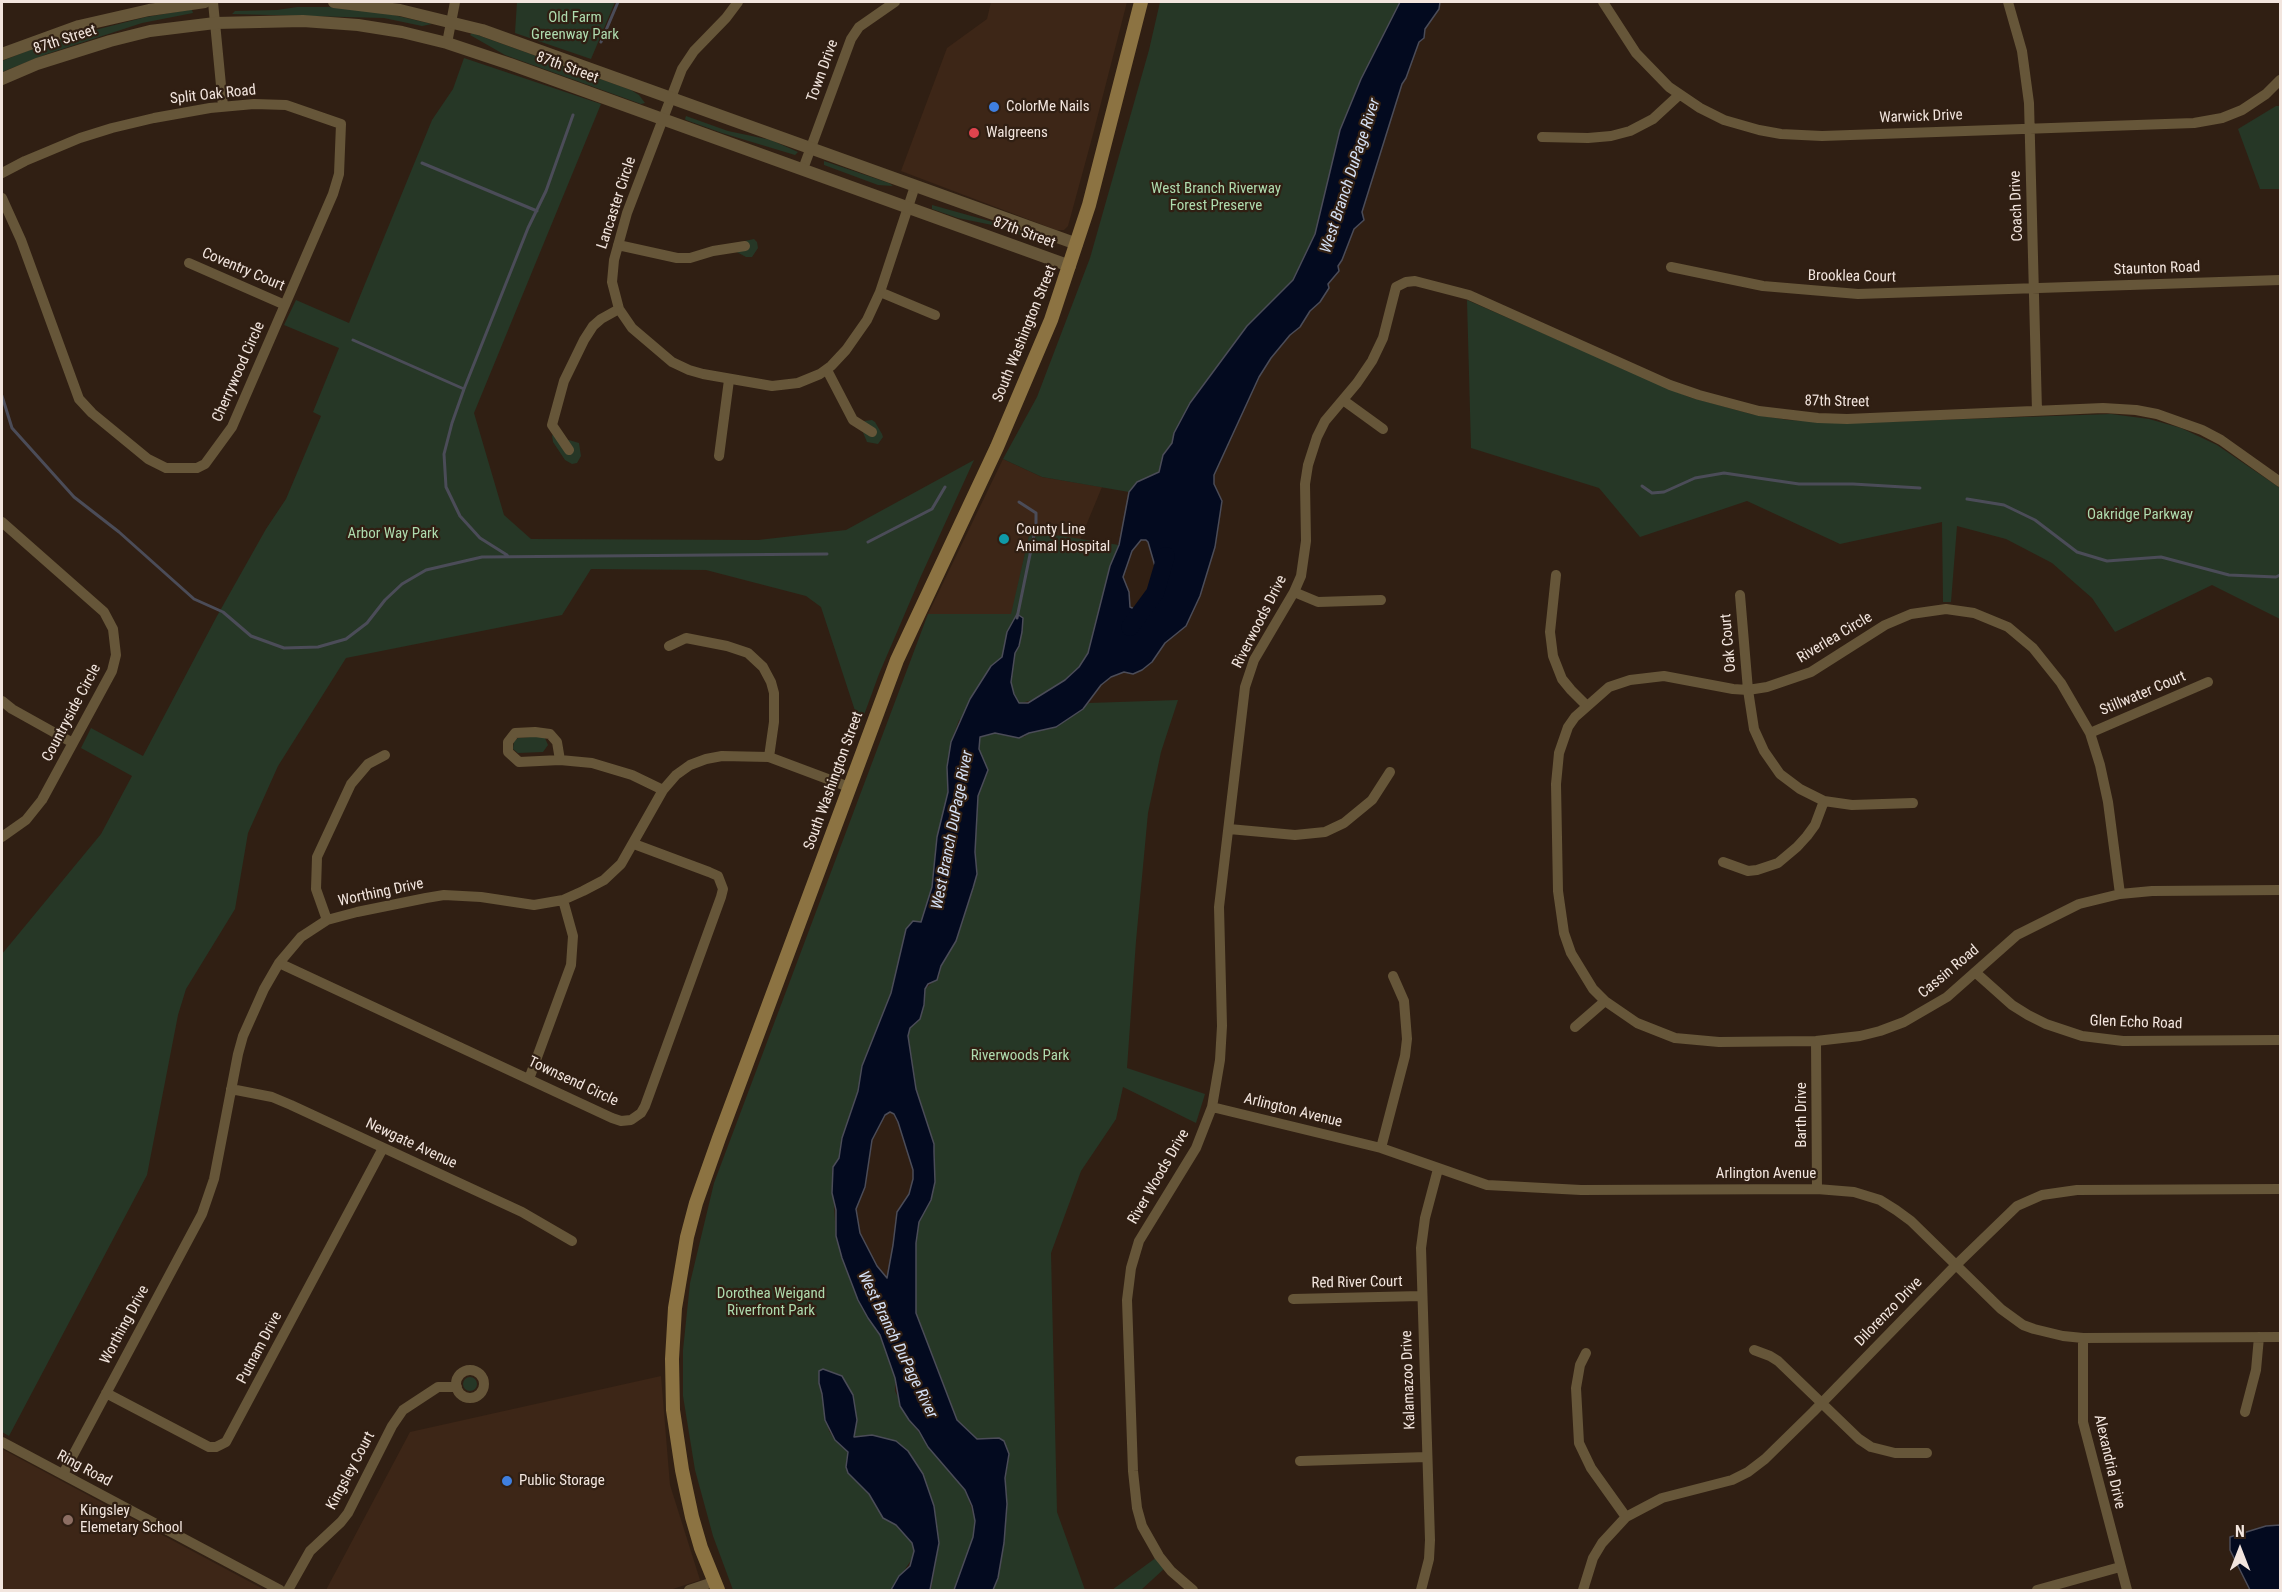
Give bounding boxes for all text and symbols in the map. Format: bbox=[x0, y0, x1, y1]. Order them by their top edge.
park label: Old Farm Greenway Park bbox=[531, 9, 619, 44]
street label: 87th Street bbox=[31, 21, 99, 59]
street label: Town Drive bbox=[803, 37, 843, 105]
street label: 87th Street bbox=[533, 48, 601, 88]
street label: Split Oak Road bbox=[169, 82, 257, 108]
water label: West Branch DuPage River bbox=[1317, 96, 1385, 256]
place label: ColorMe Nails bbox=[1006, 98, 1090, 116]
marker: ColorMe Nails bbox=[987, 100, 1001, 114]
street label: Warwick Drive bbox=[1879, 107, 1963, 127]
place label: Walgreens bbox=[986, 124, 1048, 142]
marker: Walgreens bbox=[967, 126, 981, 140]
street label: Lancaster Circle bbox=[594, 155, 640, 251]
street label: Coach Drive bbox=[2007, 170, 2027, 242]
park label: West Branch Riverway Forest Preserve bbox=[1151, 180, 1281, 215]
street label: 87th Street bbox=[990, 213, 1058, 253]
street label: Coventry Court bbox=[199, 245, 287, 295]
street label: Staunton Road bbox=[2113, 258, 2201, 280]
street label: South Washington Street bbox=[989, 263, 1061, 405]
street label: Brooklea Court bbox=[1808, 267, 1896, 287]
street label: Cherrywood Circle bbox=[209, 319, 269, 425]
street label: 87th Street bbox=[1804, 392, 1870, 412]
park label: Oakridge Parkway bbox=[2087, 506, 2193, 524]
place label: County Line Animal Hospital bbox=[1016, 521, 1110, 556]
park label: Arbor Way Park bbox=[348, 525, 438, 543]
marker: County Line Animal Hospital bbox=[997, 532, 1011, 546]
street label: Riverwoods Drive bbox=[1229, 573, 1291, 671]
street label: Riverlea Circle bbox=[1794, 609, 1876, 667]
street label: Oak Court bbox=[1717, 613, 1741, 673]
street label: Countryside Circle bbox=[39, 661, 105, 765]
street label: Stillwater Court bbox=[2097, 668, 2189, 720]
street label: South Washington Street bbox=[801, 709, 867, 853]
water label: West Branch DuPage River bbox=[928, 749, 978, 911]
street label: Worthing Drive bbox=[337, 875, 425, 911]
street label: Cassin Road bbox=[1915, 941, 1983, 1003]
street label: Glen Echo Road bbox=[2089, 1012, 2183, 1034]
park label: Riverwoods Park bbox=[971, 1047, 1069, 1065]
street label: Townsend Circle bbox=[525, 1053, 621, 1111]
street label: Barth Drive bbox=[1793, 1082, 1811, 1148]
street label: Arlington Avenue bbox=[1242, 1090, 1344, 1132]
street label: Newgate Avenue bbox=[362, 1115, 460, 1173]
street label: River Woods Drive bbox=[1125, 1126, 1193, 1228]
street label: Arlington Avenue bbox=[1716, 1165, 1816, 1183]
water label: West Branch DuPage River bbox=[853, 1268, 941, 1422]
street label: Red River Court bbox=[1311, 1273, 1403, 1293]
street label: Dilorenzo Drive bbox=[1852, 1274, 1926, 1350]
street label: Worthing Drive bbox=[97, 1282, 153, 1368]
park label: Dorothea Weigand Riverfront Park bbox=[717, 1285, 825, 1320]
street label: Putnam Drive bbox=[233, 1309, 287, 1387]
street label: Kalamazoo Drive bbox=[1398, 1330, 1420, 1430]
street label: Alexandria Drive bbox=[2089, 1413, 2129, 1511]
street label: Kingsley Court bbox=[323, 1429, 379, 1513]
street label: Ring Road bbox=[53, 1447, 115, 1491]
place label: Public Storage bbox=[519, 1472, 605, 1490]
marker: Public Storage bbox=[500, 1474, 514, 1488]
place label: Kingsley Elemetary School bbox=[80, 1502, 183, 1537]
marker: Kingsley Elemetary School bbox=[61, 1513, 75, 1527]
north arrow bbox=[2210, 1520, 2270, 1580]
text: N bbox=[2235, 1522, 2245, 1541]

